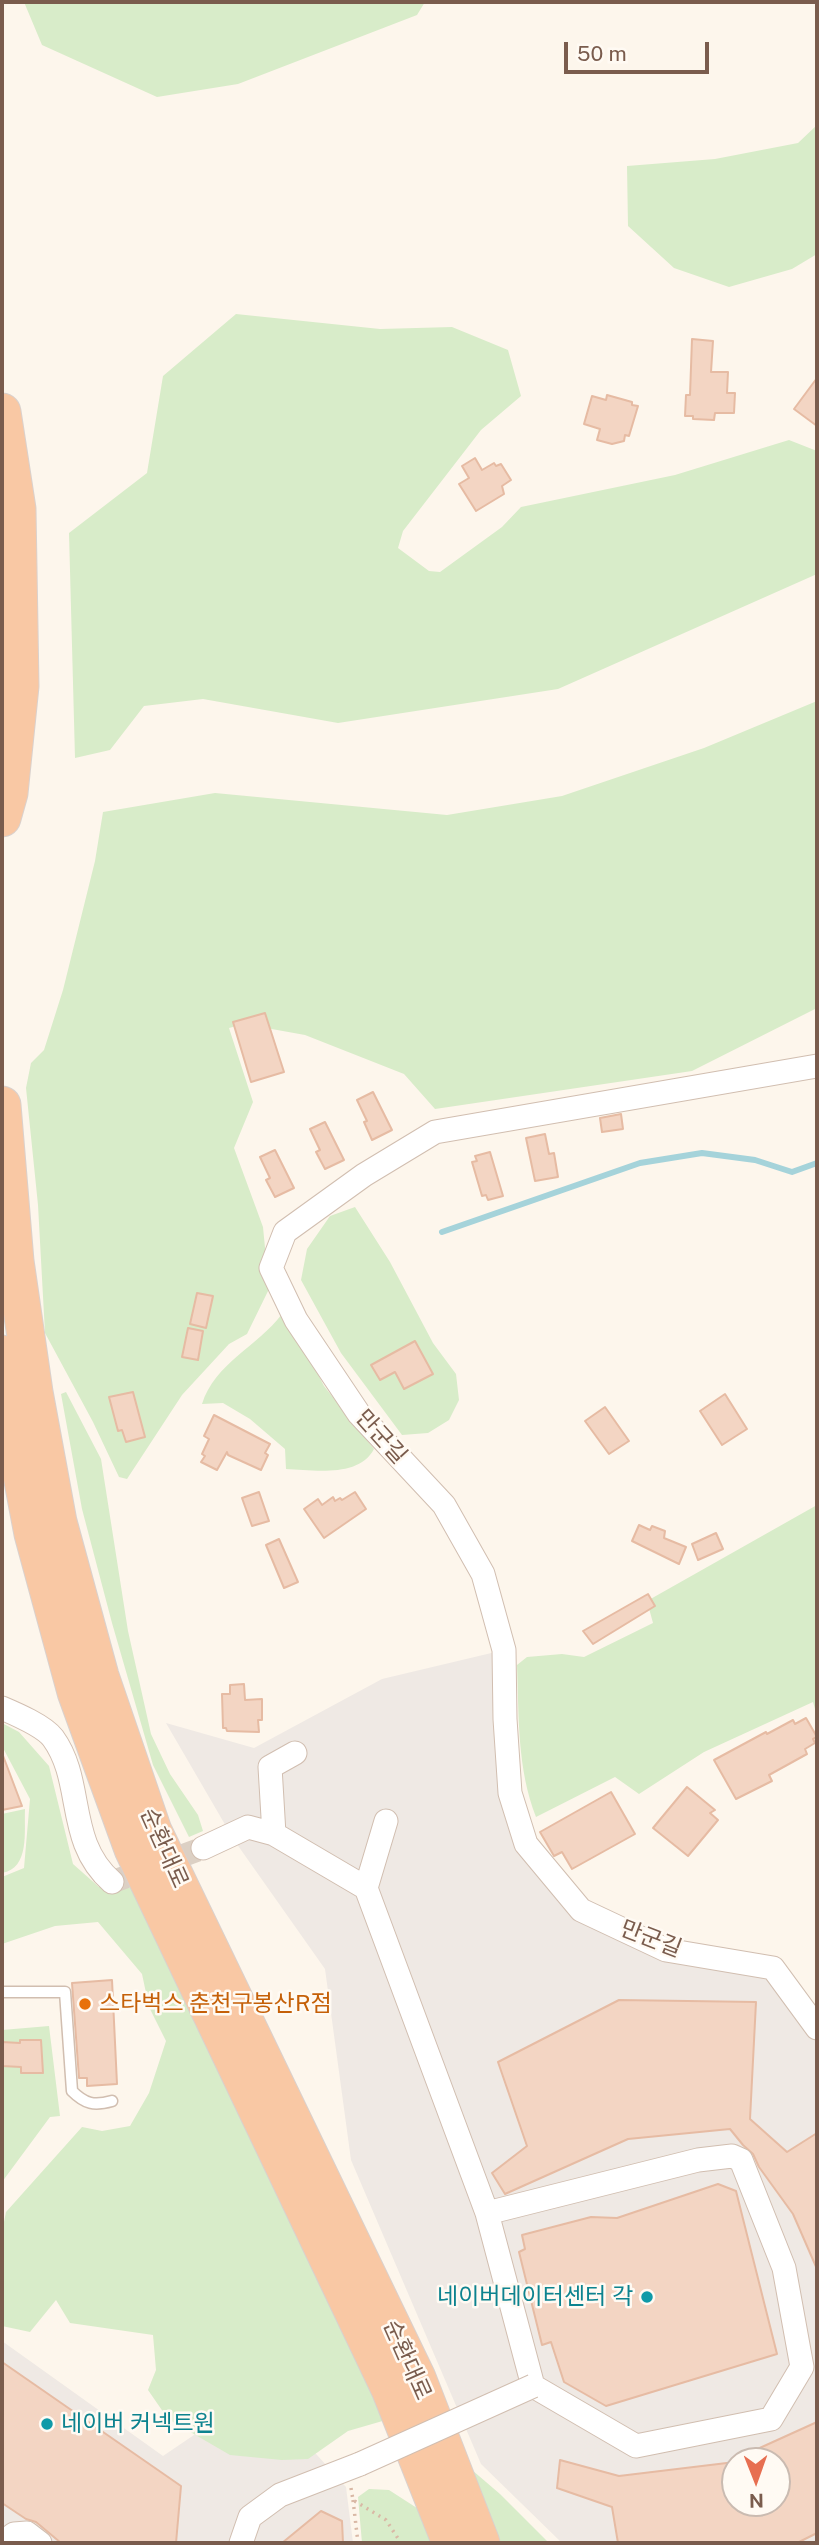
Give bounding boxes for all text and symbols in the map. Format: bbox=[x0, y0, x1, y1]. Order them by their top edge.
scale bar bbox=[567, 28, 712, 72]
text: 50 m bbox=[577, 41, 627, 66]
street label: 만군길 bbox=[350, 1404, 412, 1470]
street label: 순환대로 bbox=[134, 1804, 194, 1892]
street label: 만군길 bbox=[616, 1915, 686, 1963]
place label: 스타벅스 춘천구봉산R점 bbox=[99, 1990, 332, 2018]
marker: 스타벅스 춘천구봉산R점 bbox=[77, 1996, 93, 2012]
place label: 네이버데이터센터 각 bbox=[437, 2283, 633, 2311]
marker: 네이버데이터센터 각 bbox=[639, 2289, 655, 2305]
street label: 순환대로 bbox=[377, 2316, 437, 2404]
place label: 네이버 커넥트원 bbox=[61, 2410, 215, 2438]
marker: 네이버 커넥트원 bbox=[39, 2416, 55, 2432]
north arrow bbox=[721, 2447, 791, 2517]
text: N bbox=[749, 2490, 764, 2512]

